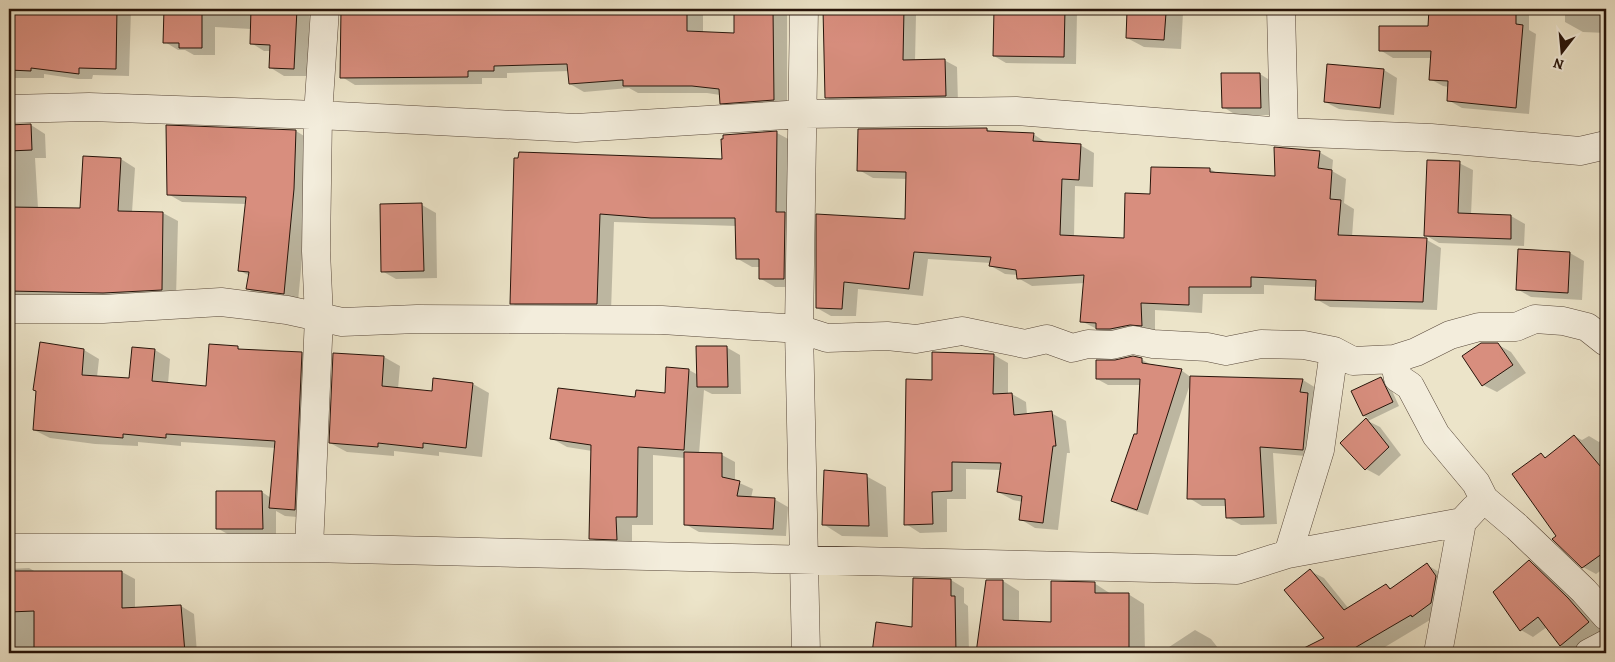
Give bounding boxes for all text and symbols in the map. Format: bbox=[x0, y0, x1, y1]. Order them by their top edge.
north arrow bbox=[1538, 28, 1588, 78]
text: N bbox=[1551, 53, 1566, 75]

